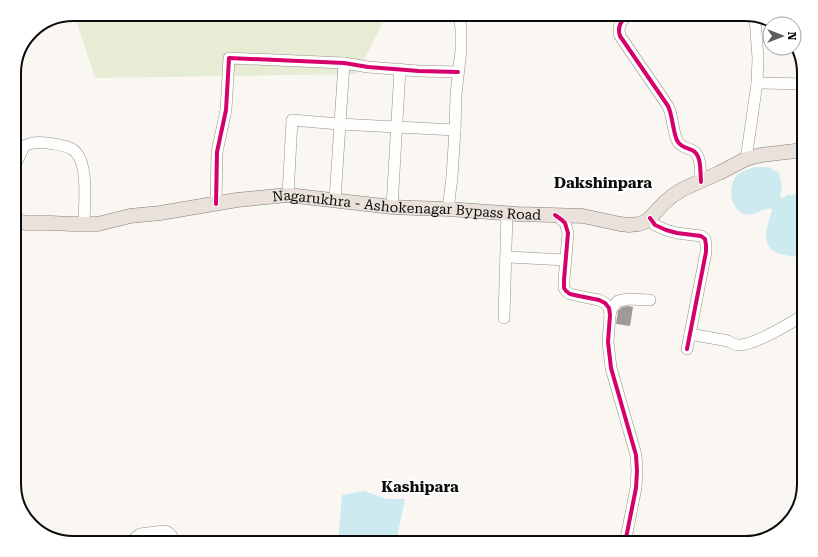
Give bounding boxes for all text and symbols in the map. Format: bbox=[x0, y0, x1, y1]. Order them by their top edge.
north arrow bbox=[762, 16, 802, 56]
text: N bbox=[785, 32, 798, 41]
district label: Dakshinpara bbox=[554, 174, 652, 192]
street label: Nagarukhra - Ashokenagar Bypass Road bbox=[272, 187, 541, 223]
district label: Kashipara bbox=[381, 478, 459, 496]

